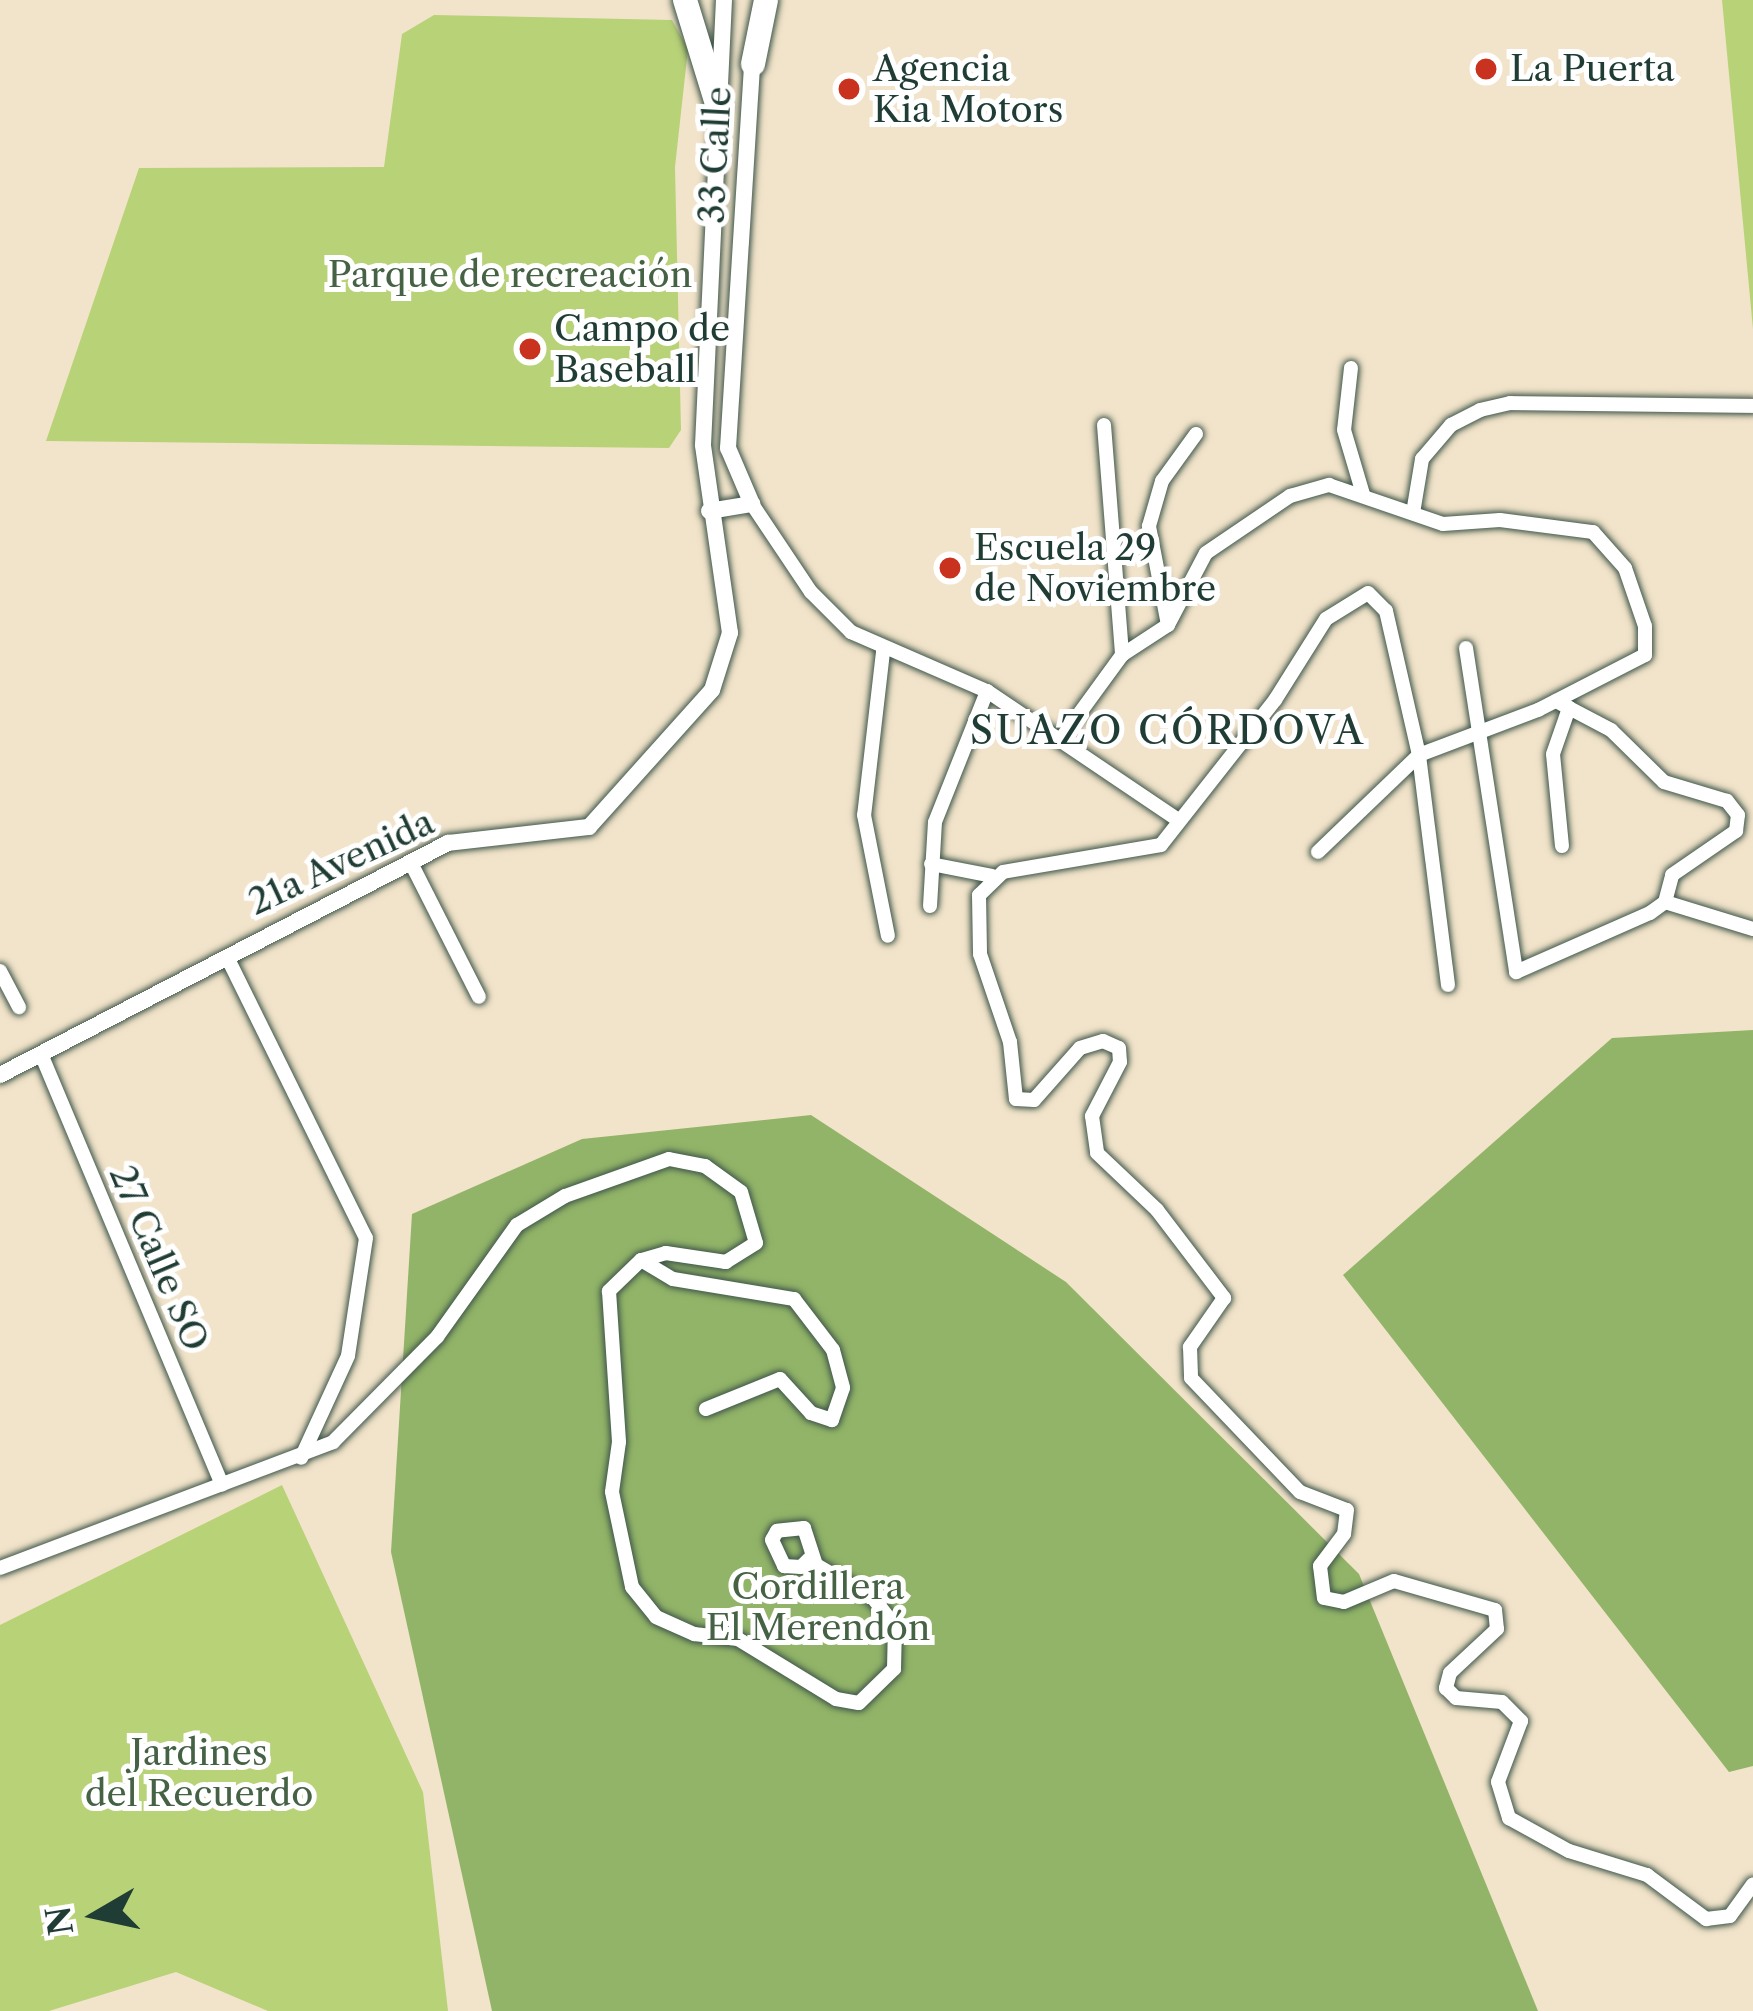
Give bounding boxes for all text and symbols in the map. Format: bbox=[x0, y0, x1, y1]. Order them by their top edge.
place label: Agencia Kia Motors bbox=[873, 46, 1064, 131]
place label: La Puerta bbox=[1510, 47, 1675, 91]
marker: La Puerta bbox=[1473, 56, 1499, 82]
marker: Agencia Kia Motors bbox=[836, 76, 862, 102]
street label: 33 Calle bbox=[690, 85, 740, 225]
park label: Parque de recreación bbox=[328, 253, 692, 297]
place label: Campo de Baseball bbox=[554, 306, 730, 391]
marker: Campo de Baseball bbox=[517, 336, 543, 362]
place label: Escuela 29 de Noviembre bbox=[974, 525, 1216, 610]
marker: Escuela 29 de Noviembre bbox=[937, 555, 963, 581]
district label: SUAZO CÓRDOVA bbox=[970, 707, 1366, 753]
street label: 21a Avenida bbox=[240, 800, 442, 924]
street label: 27 Calle SO bbox=[101, 1159, 217, 1357]
park label: Cordillera El Merendón bbox=[706, 1564, 930, 1649]
park label: Jardines del Recuerdo bbox=[85, 1730, 313, 1815]
north arrow bbox=[36, 1855, 156, 1975]
text: N bbox=[37, 1903, 82, 1938]

